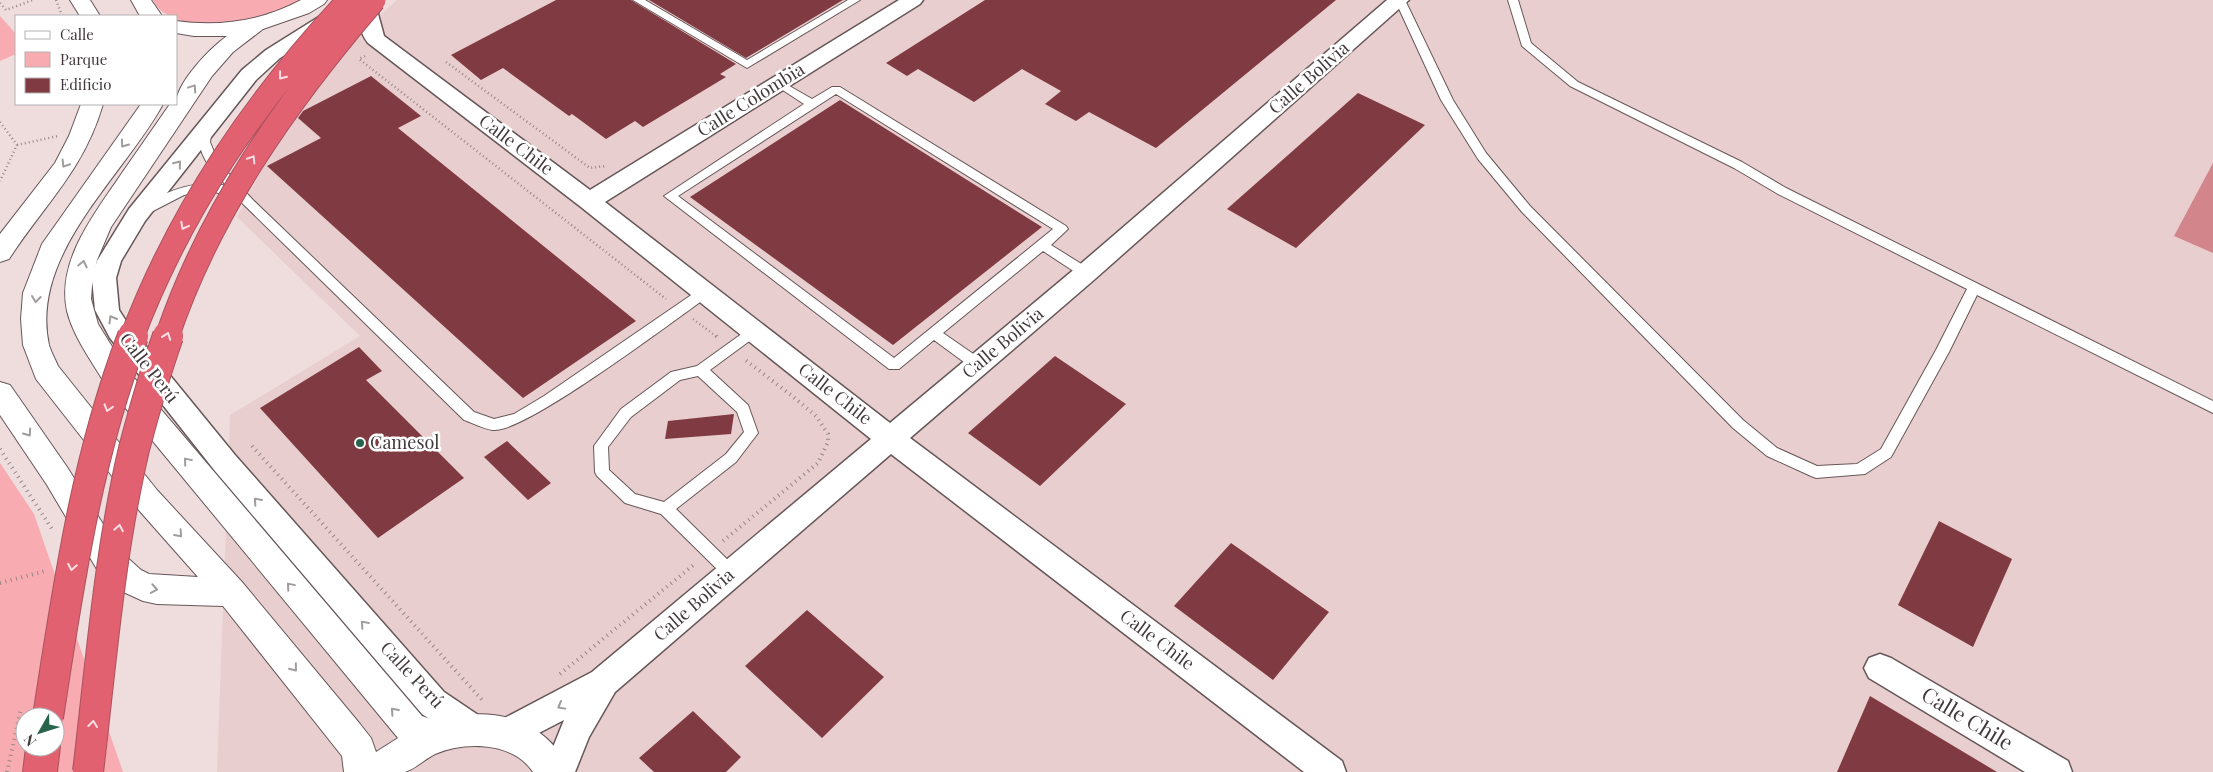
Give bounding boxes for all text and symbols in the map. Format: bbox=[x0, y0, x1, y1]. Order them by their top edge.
legend bbox=[15, 15, 178, 105]
text: Calle bbox=[60, 24, 94, 44]
street label: Calle Bolivia bbox=[1263, 36, 1354, 119]
text: Parque bbox=[60, 49, 107, 69]
street label: Calle Colombia bbox=[692, 57, 809, 142]
one-way arrow bbox=[279, 70, 288, 80]
text: Edificio bbox=[60, 74, 111, 94]
one-way arrow bbox=[186, 84, 196, 93]
street label: Calle Chile bbox=[474, 108, 559, 180]
one-way arrow bbox=[121, 138, 130, 148]
one-way arrow bbox=[245, 155, 255, 164]
one-way arrow bbox=[62, 158, 71, 167]
one-way arrow bbox=[173, 161, 181, 170]
one-way arrow bbox=[180, 221, 190, 230]
one-way arrow bbox=[77, 259, 88, 268]
one-way arrow bbox=[31, 295, 42, 303]
street label: Calle Bolivia bbox=[957, 301, 1048, 383]
one-way arrow bbox=[109, 316, 119, 325]
street label: Calle Perú bbox=[115, 327, 185, 408]
one-way arrow bbox=[161, 333, 171, 341]
street label: Calle Chile bbox=[794, 357, 877, 430]
one-way arrow bbox=[104, 404, 114, 412]
one-way arrow bbox=[22, 427, 31, 437]
place label: Camesol bbox=[370, 430, 439, 454]
marker: Camesol bbox=[354, 437, 366, 449]
one-way arrow bbox=[183, 457, 192, 466]
one-way arrow bbox=[255, 498, 263, 507]
one-way arrow bbox=[113, 523, 123, 532]
one-way arrow bbox=[173, 529, 182, 538]
one-way arrow bbox=[67, 562, 77, 571]
street label: Calle Bolivia bbox=[648, 563, 739, 646]
one-way arrow bbox=[150, 583, 158, 593]
one-way arrow bbox=[288, 583, 296, 592]
street label: Calle Chile bbox=[1115, 603, 1200, 675]
one-way arrow bbox=[361, 620, 370, 629]
street label: Calle Perú bbox=[376, 636, 450, 713]
one-way arrow bbox=[288, 663, 297, 672]
street label: Calle Chile bbox=[1917, 679, 2019, 756]
one-way arrow bbox=[557, 700, 566, 710]
north arrow bbox=[15, 707, 65, 757]
one-way arrow bbox=[391, 707, 400, 716]
one-way arrow bbox=[88, 719, 98, 728]
text: N bbox=[19, 731, 40, 750]

